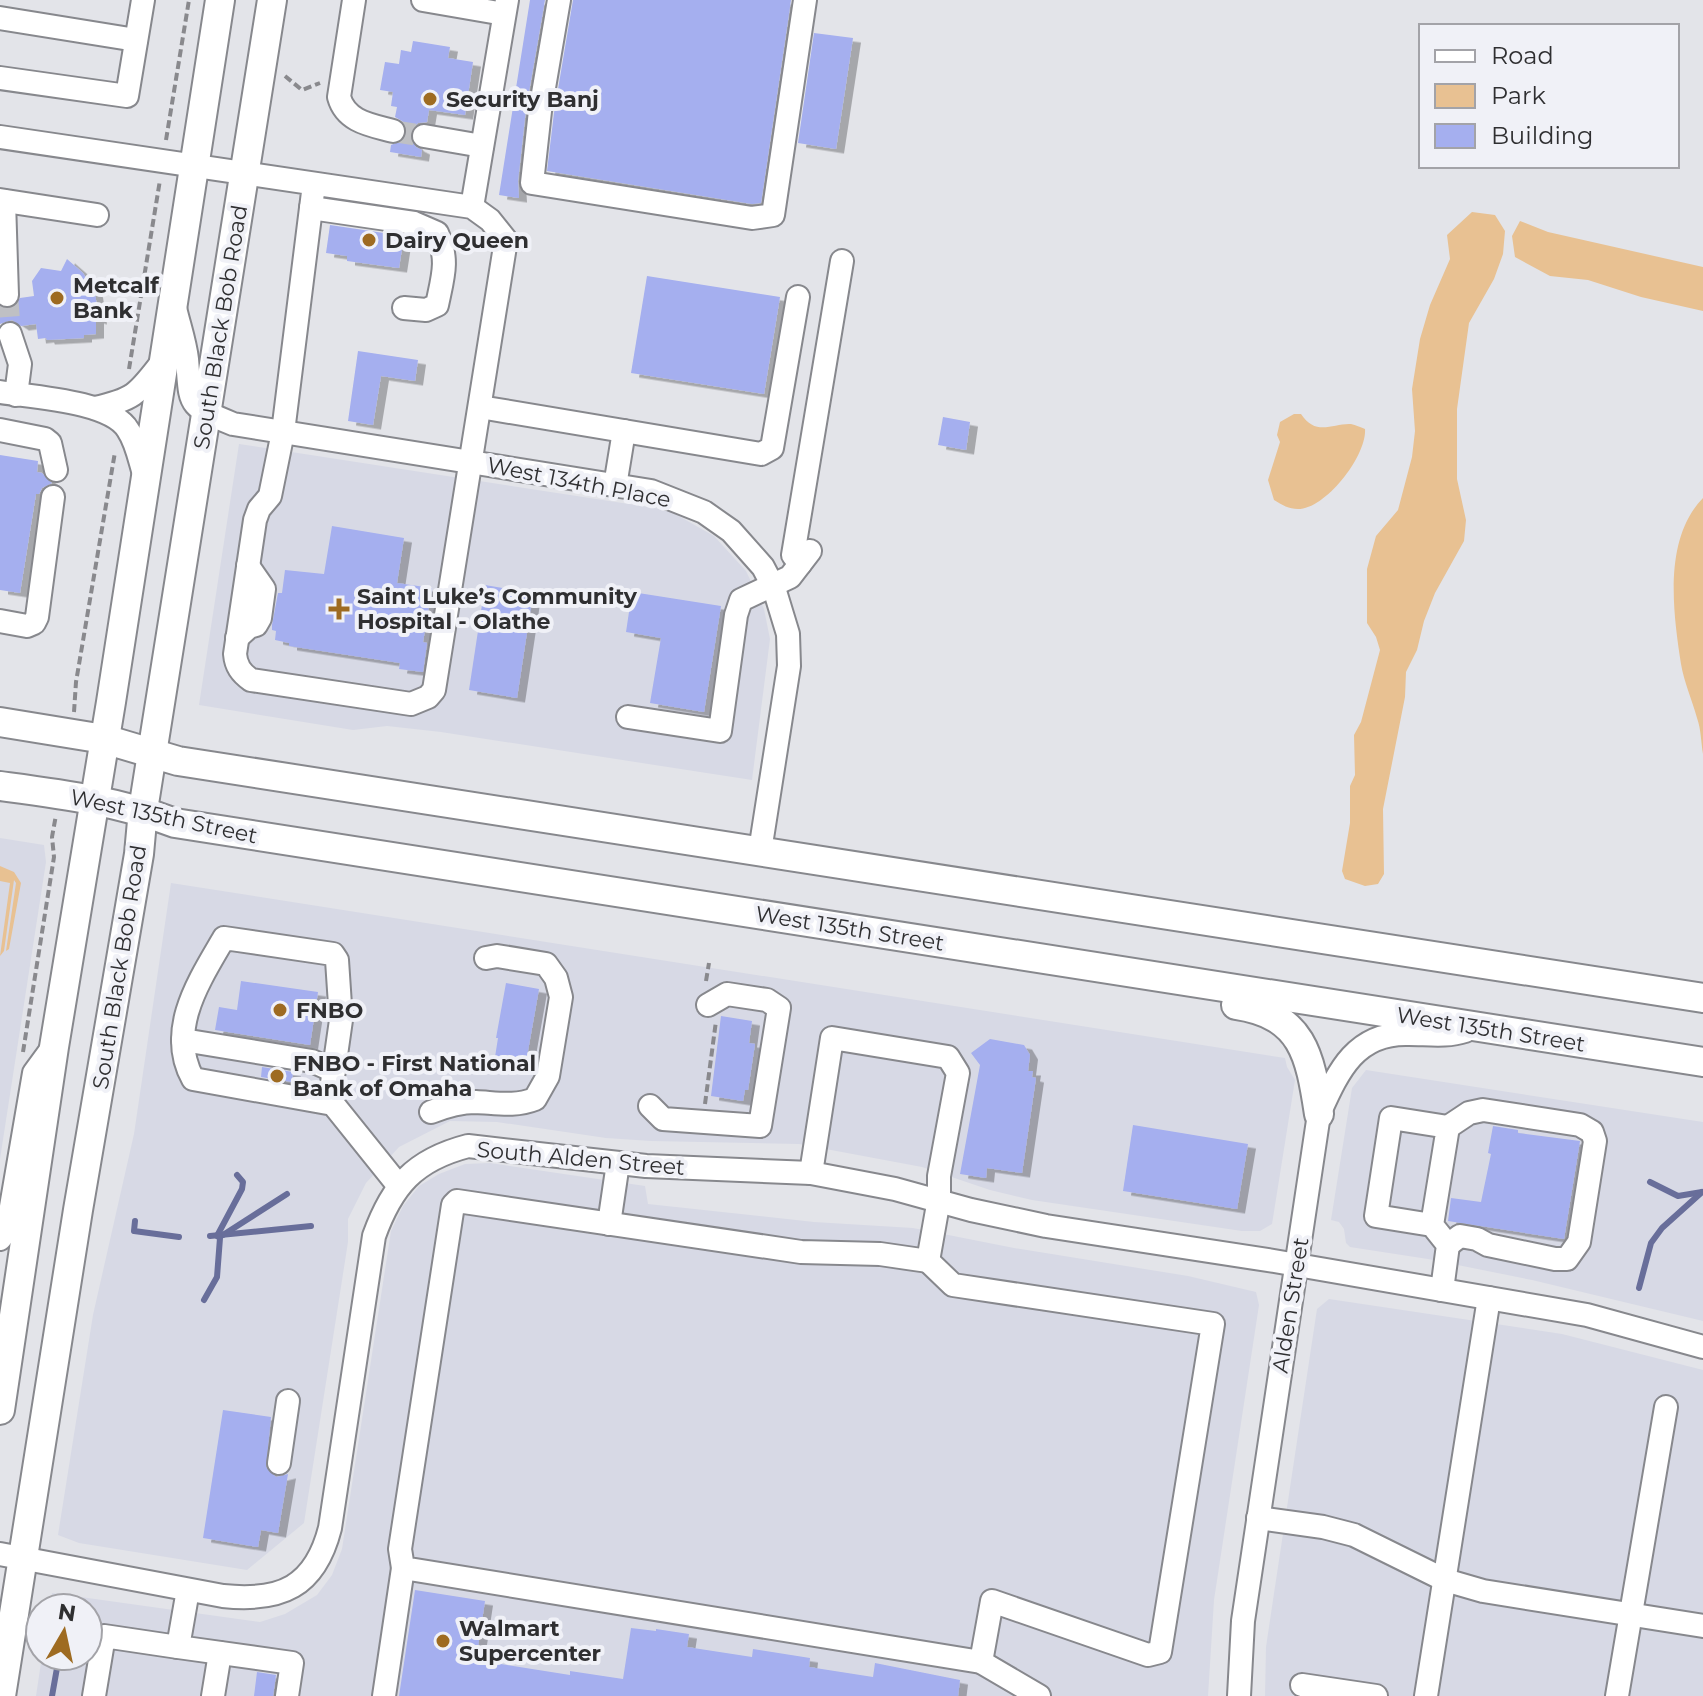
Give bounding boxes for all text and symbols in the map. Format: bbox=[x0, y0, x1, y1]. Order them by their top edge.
legend bbox=[1419, 24, 1679, 168]
text: Road bbox=[1491, 41, 1554, 70]
text: Park bbox=[1491, 81, 1546, 110]
place label: Security Banj bbox=[446, 86, 599, 113]
marker: Security Banj bbox=[421, 90, 439, 108]
text: Building bbox=[1491, 121, 1594, 150]
street label: South Black Bob Road bbox=[188, 203, 253, 451]
place label: Dairy Queen bbox=[385, 227, 529, 254]
marker: Dairy Queen bbox=[360, 231, 378, 249]
place label: Metcalf Bank bbox=[73, 272, 160, 324]
marker: Metcalf Bank bbox=[48, 289, 66, 307]
street label: West 134th Place bbox=[485, 451, 673, 514]
place label: Saint Luke’s Community Hospital - Olathe bbox=[357, 583, 638, 635]
marker: Saint Luke’s Community Hospital - Olathe bbox=[328, 598, 350, 620]
street label: West 135th Street bbox=[68, 783, 260, 850]
street label: South Black Bob Road bbox=[87, 843, 152, 1091]
street label: West 135th Street bbox=[754, 900, 946, 957]
place label: FNBO bbox=[296, 997, 363, 1024]
marker: FNBO bbox=[271, 1001, 289, 1019]
street label: West 135th Street bbox=[1395, 1001, 1587, 1058]
place label: FNBO - First National Bank of Omaha bbox=[293, 1050, 536, 1102]
marker: FNBO - First National Bank of Omaha bbox=[268, 1067, 286, 1085]
street label: South Alden Street bbox=[476, 1136, 686, 1181]
street label: Alden Street bbox=[1266, 1235, 1315, 1375]
north arrow bbox=[24, 1592, 104, 1672]
text: N bbox=[56, 1598, 78, 1627]
place label: Walmart Supercenter bbox=[459, 1615, 601, 1667]
marker: Walmart Supercenter bbox=[434, 1632, 452, 1650]

